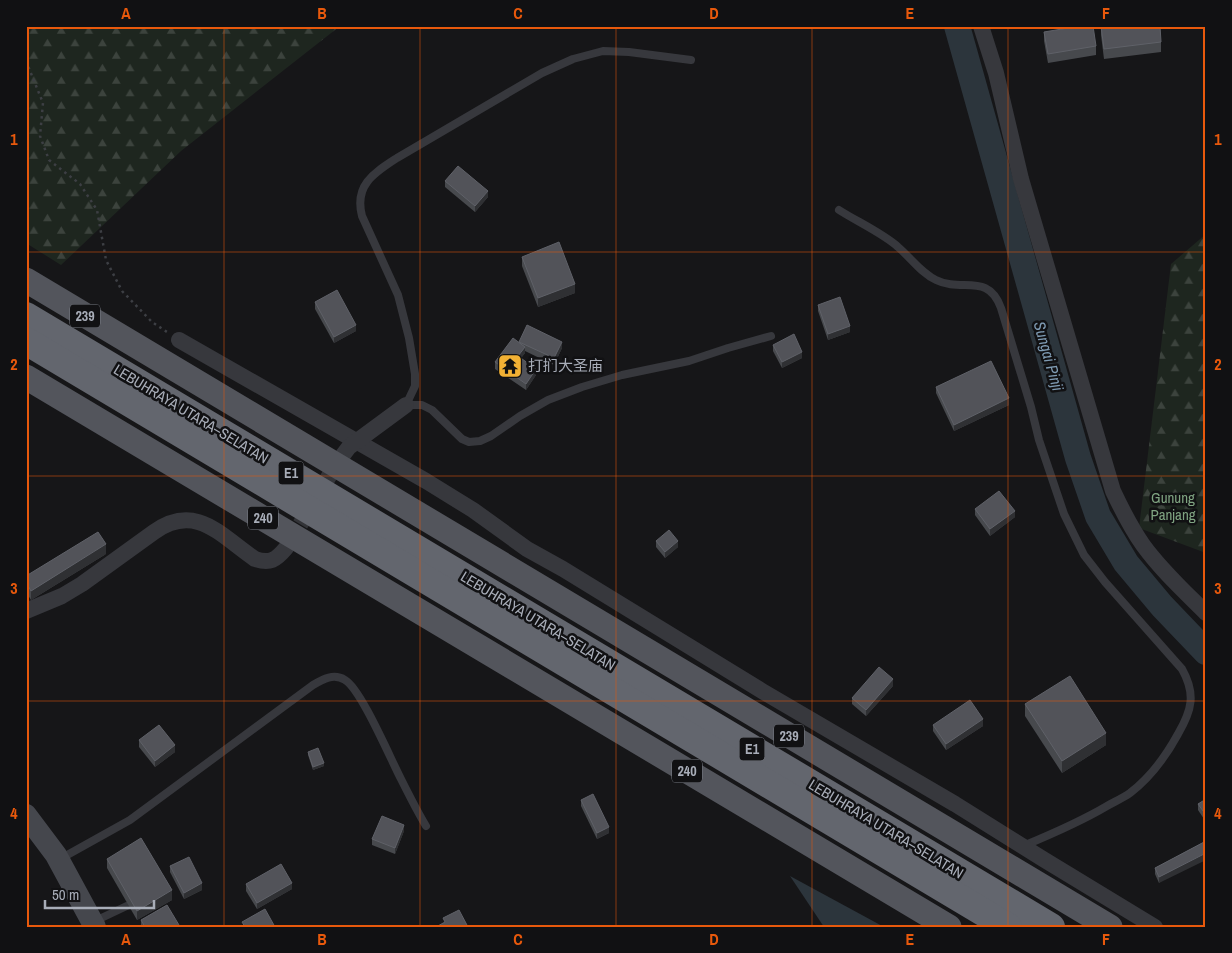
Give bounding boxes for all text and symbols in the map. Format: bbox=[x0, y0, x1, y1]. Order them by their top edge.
text: A bbox=[121, 2, 131, 24]
text: B bbox=[317, 2, 327, 24]
text: C bbox=[513, 2, 523, 24]
text: D bbox=[709, 2, 719, 24]
text: E bbox=[906, 2, 915, 24]
text: F bbox=[1102, 2, 1110, 24]
text: 1 bbox=[10, 128, 18, 150]
text: 1 bbox=[1214, 128, 1222, 150]
road number: 239 bbox=[70, 304, 100, 328]
water label: Sungai Pinji bbox=[1029, 319, 1070, 394]
text: 2 bbox=[10, 353, 18, 375]
temple icon: 打扪大圣庙 bbox=[497, 353, 523, 379]
text: 2 bbox=[1214, 353, 1222, 375]
place label: 打扪大圣庙 bbox=[528, 355, 603, 376]
street label: LEBUHRAYA UTARA–SELATAN bbox=[110, 359, 273, 468]
road number: E1 bbox=[278, 462, 304, 484]
park label: Gunung Panjang bbox=[1150, 487, 1196, 525]
road number: 240 bbox=[248, 506, 278, 530]
street label: LEBUHRAYA UTARA–SELATAN bbox=[457, 566, 620, 675]
text: 3 bbox=[10, 577, 18, 599]
text: 3 bbox=[1214, 577, 1222, 599]
road number: 239 bbox=[774, 724, 804, 748]
road number: E1 bbox=[740, 738, 764, 761]
road number: 240 bbox=[672, 759, 702, 782]
street label: LEBUHRAYA UTARA–SELATAN bbox=[805, 774, 968, 883]
text: 4 bbox=[10, 802, 18, 824]
text: 4 bbox=[1214, 802, 1222, 824]
scale bar bbox=[45, 878, 154, 910]
text: 50 m bbox=[52, 884, 79, 905]
text: A bbox=[121, 928, 131, 950]
text: B bbox=[317, 928, 327, 950]
text: C bbox=[513, 928, 523, 950]
text: D bbox=[709, 928, 719, 950]
text: E bbox=[906, 928, 915, 950]
text: F bbox=[1102, 928, 1110, 950]

